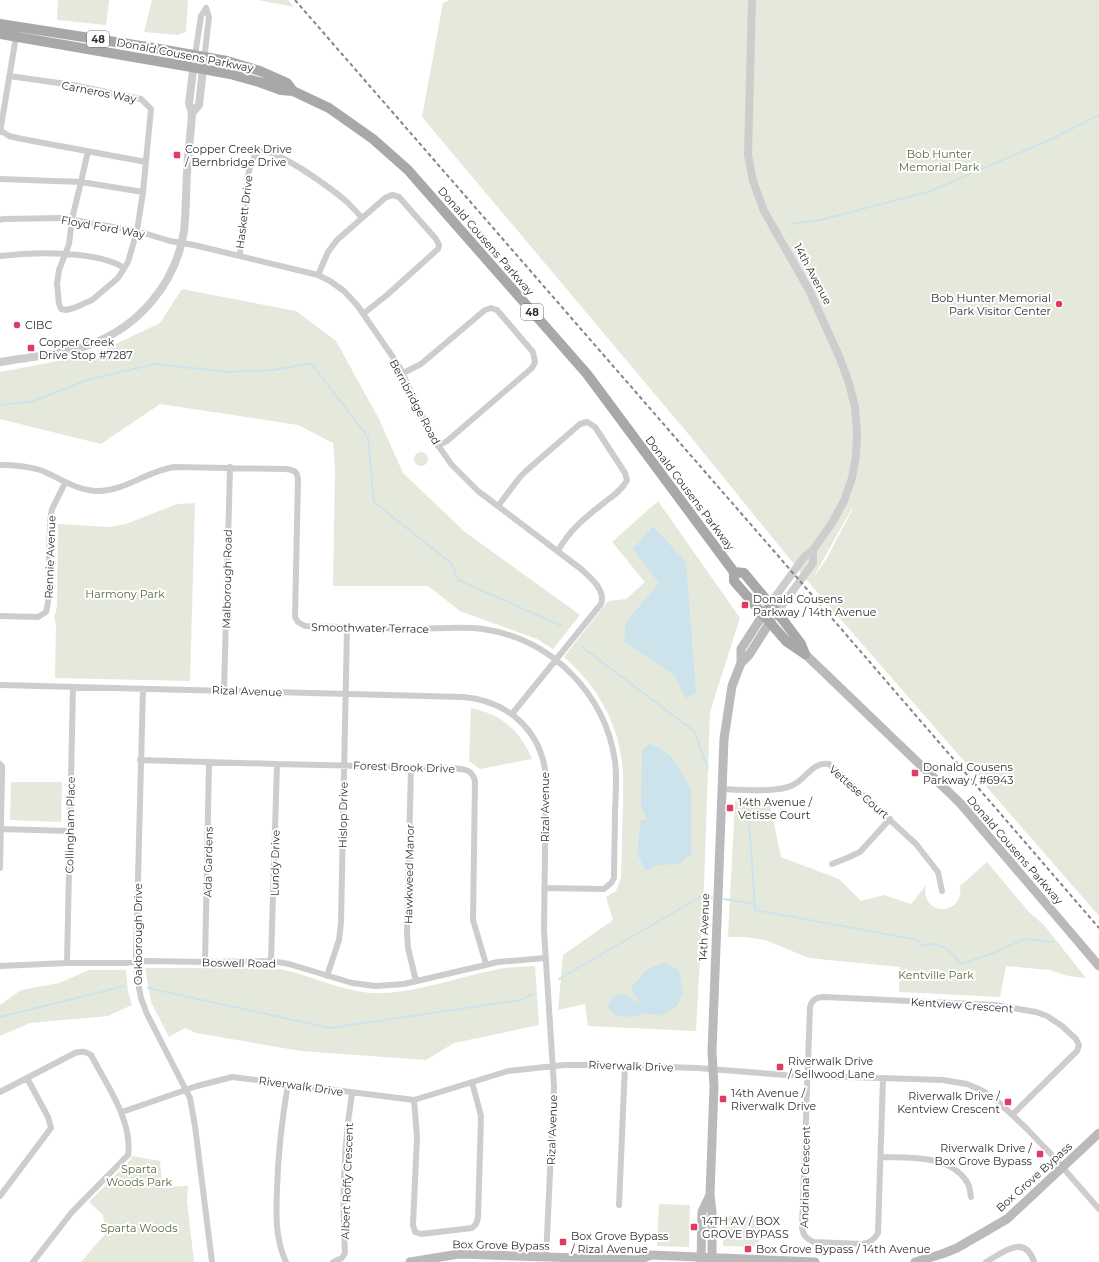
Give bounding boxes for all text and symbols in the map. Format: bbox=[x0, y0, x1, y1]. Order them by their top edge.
road number: 48 bbox=[87, 31, 109, 47]
street label: Donald Cousens Parkway bbox=[115, 35, 255, 75]
street label: Carneros Way bbox=[60, 78, 138, 106]
place label: Copper Creek Drive / Bernbridge Drive bbox=[184, 142, 292, 169]
park label: Bob Hunter Memorial Park bbox=[899, 147, 980, 174]
marker: Copper Creek Drive / Bernbridge Drive bbox=[172, 150, 182, 160]
street label: Haskett Drive bbox=[233, 174, 256, 250]
street label: Donald Cousens Parkway bbox=[435, 184, 537, 298]
street label: Floyd Ford Way bbox=[60, 213, 146, 241]
street label: 14th Avenue bbox=[791, 241, 835, 307]
place label: Bob Hunter Memorial Park Visitor Center bbox=[931, 291, 1051, 318]
marker: Bob Hunter Memorial Park Visitor Center bbox=[1054, 299, 1064, 309]
road number: 48 bbox=[521, 304, 543, 320]
place label: CIBC bbox=[25, 318, 52, 332]
marker: CIBC bbox=[12, 320, 22, 330]
place label: Copper Creek Drive Stop #7287 bbox=[39, 335, 133, 362]
marker: Copper Creek Drive Stop #7287 bbox=[26, 343, 36, 353]
street label: Bernbridge Road bbox=[387, 357, 443, 447]
street label: Donald Cousens Parkway bbox=[643, 433, 738, 553]
street label: Rennie Avenue bbox=[42, 515, 58, 599]
street label: Malborough Road bbox=[219, 529, 235, 629]
park label: Harmony Park bbox=[85, 587, 165, 601]
place label: Donald Cousens Parkway / 14th Avenue bbox=[753, 592, 877, 619]
marker: Donald Cousens Parkway / 14th Avenue bbox=[740, 600, 750, 610]
street label: Smoothwater Terrace bbox=[311, 620, 429, 636]
street label: Rizal Avenue bbox=[212, 683, 283, 699]
street label: Forest Brook Drive bbox=[353, 758, 456, 776]
place label: Donald Cousens Parkway / #6943 bbox=[923, 760, 1013, 787]
street label: Vettese Court bbox=[826, 762, 892, 822]
marker: Donald Cousens Parkway / #6943 bbox=[910, 768, 920, 778]
street label: Rizal Avenue bbox=[538, 771, 552, 842]
street label: Collingham Place bbox=[62, 776, 78, 874]
street label: Hislop Drive bbox=[335, 781, 351, 848]
street label: Donald Cousens Parkway bbox=[964, 793, 1066, 907]
place label: 14th Avenue / Vetisse Court bbox=[738, 795, 813, 822]
marker: 14th Avenue / Vetisse Court bbox=[725, 803, 735, 813]
street label: Hawkweed Manor bbox=[401, 824, 417, 924]
street label: Ada Gardens bbox=[200, 826, 216, 898]
street label: Lundy Drive bbox=[267, 829, 283, 896]
street label: Oakborough Drive bbox=[131, 883, 145, 985]
street label: 14th Avenue bbox=[696, 893, 712, 961]
street label: Boswell Road bbox=[202, 955, 276, 971]
park label: Kentville Park bbox=[898, 968, 974, 982]
street label: Kentview Crescent bbox=[910, 994, 1014, 1016]
place label: Riverwalk Drive / Sellwood Lane bbox=[787, 1054, 875, 1081]
street label: Riverwalk Drive bbox=[588, 1058, 674, 1074]
marker: Riverwalk Drive / Sellwood Lane bbox=[775, 1062, 785, 1072]
street label: Riverwalk Drive bbox=[258, 1073, 344, 1099]
place label: 14th Avenue / Riverwalk Drive bbox=[731, 1086, 816, 1113]
place label: Riverwalk Drive / Kentview Crescent bbox=[897, 1089, 1001, 1116]
street label: Rizal Avenue bbox=[544, 1094, 560, 1165]
marker: 14th Avenue / Riverwalk Drive bbox=[718, 1094, 728, 1104]
marker: Riverwalk Drive / Kentview Crescent bbox=[1003, 1097, 1013, 1107]
street label: Albert Roffy Crescent bbox=[338, 1122, 356, 1240]
street label: Andriana Crescent bbox=[797, 1125, 813, 1228]
street label: Box Grove Bypass bbox=[993, 1139, 1075, 1215]
place label: Riverwalk Drive / Box Grove Bypass bbox=[935, 1141, 1033, 1168]
marker: Riverwalk Drive / Box Grove Bypass bbox=[1035, 1149, 1045, 1159]
park label: Sparta Woods Park bbox=[106, 1162, 173, 1189]
place label: 14TH AV / BOX GROVE BYPASS bbox=[702, 1214, 789, 1241]
park label: Sparta Woods bbox=[100, 1221, 178, 1235]
marker: 14TH AV / BOX GROVE BYPASS bbox=[689, 1222, 699, 1232]
place label: Box Grove Bypass / Rizal Avenue bbox=[570, 1229, 669, 1256]
street label: Box Grove Bypass bbox=[452, 1237, 550, 1253]
marker: Box Grove Bypass / Rizal Avenue bbox=[558, 1237, 568, 1247]
place label: Box Grove Bypass / 14th Avenue bbox=[756, 1242, 931, 1256]
marker: Box Grove Bypass / 14th Avenue bbox=[743, 1244, 753, 1254]

